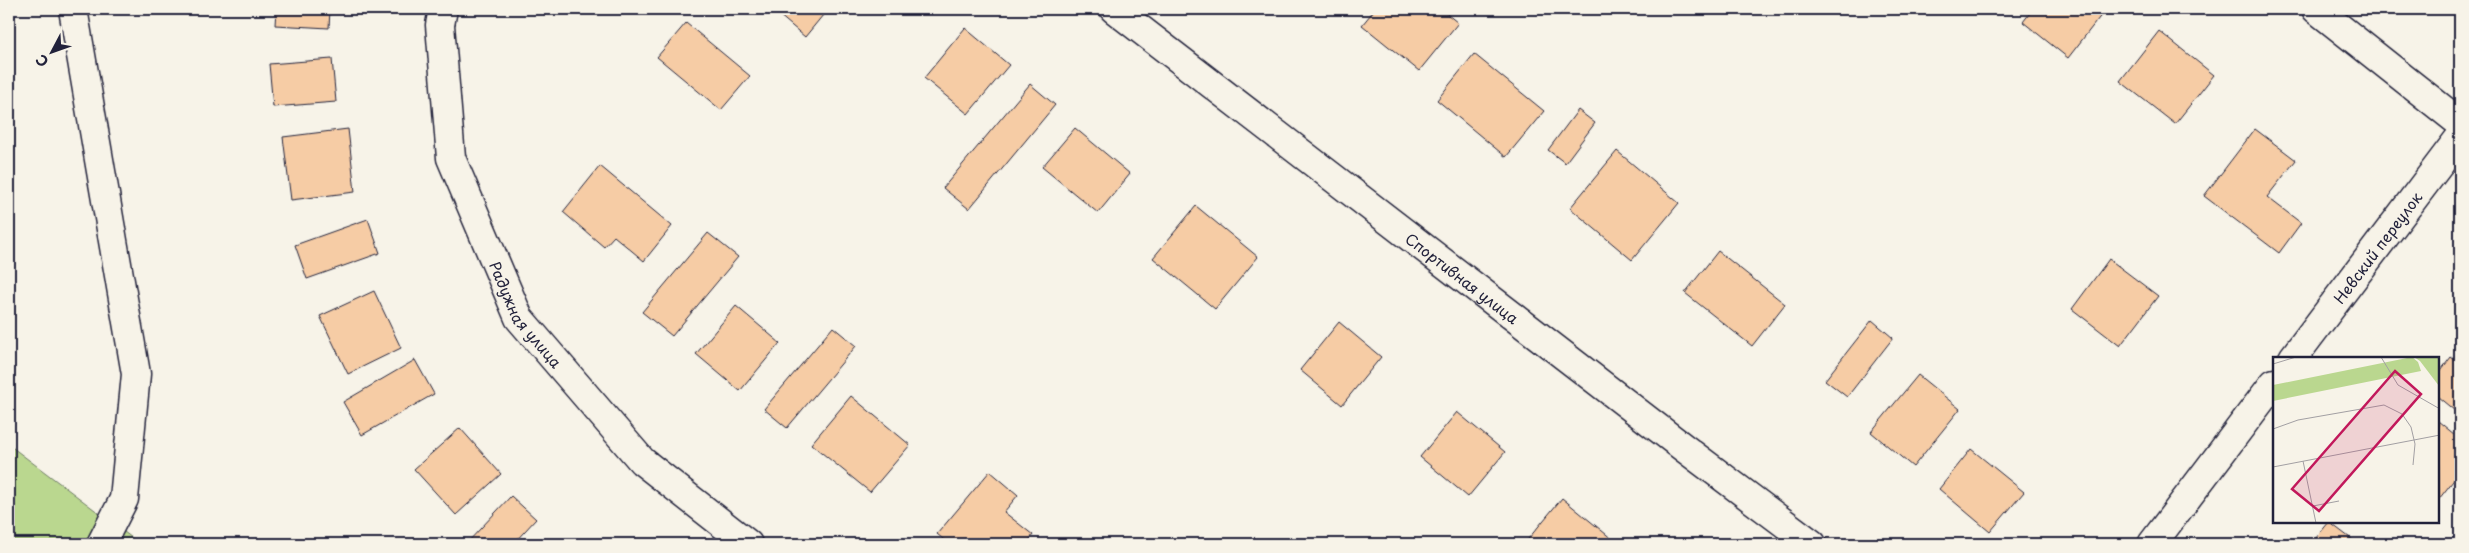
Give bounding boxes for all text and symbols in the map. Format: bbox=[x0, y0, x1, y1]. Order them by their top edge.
north arrow bbox=[28, 28, 78, 78]
text: С bbox=[30, 50, 53, 72]
street label: Невский переулок bbox=[2327, 186, 2427, 308]
street label: Спортивная улица bbox=[1401, 226, 1525, 329]
street label: Радужная улица bbox=[485, 257, 568, 373]
inset map bbox=[2273, 357, 2439, 523]

